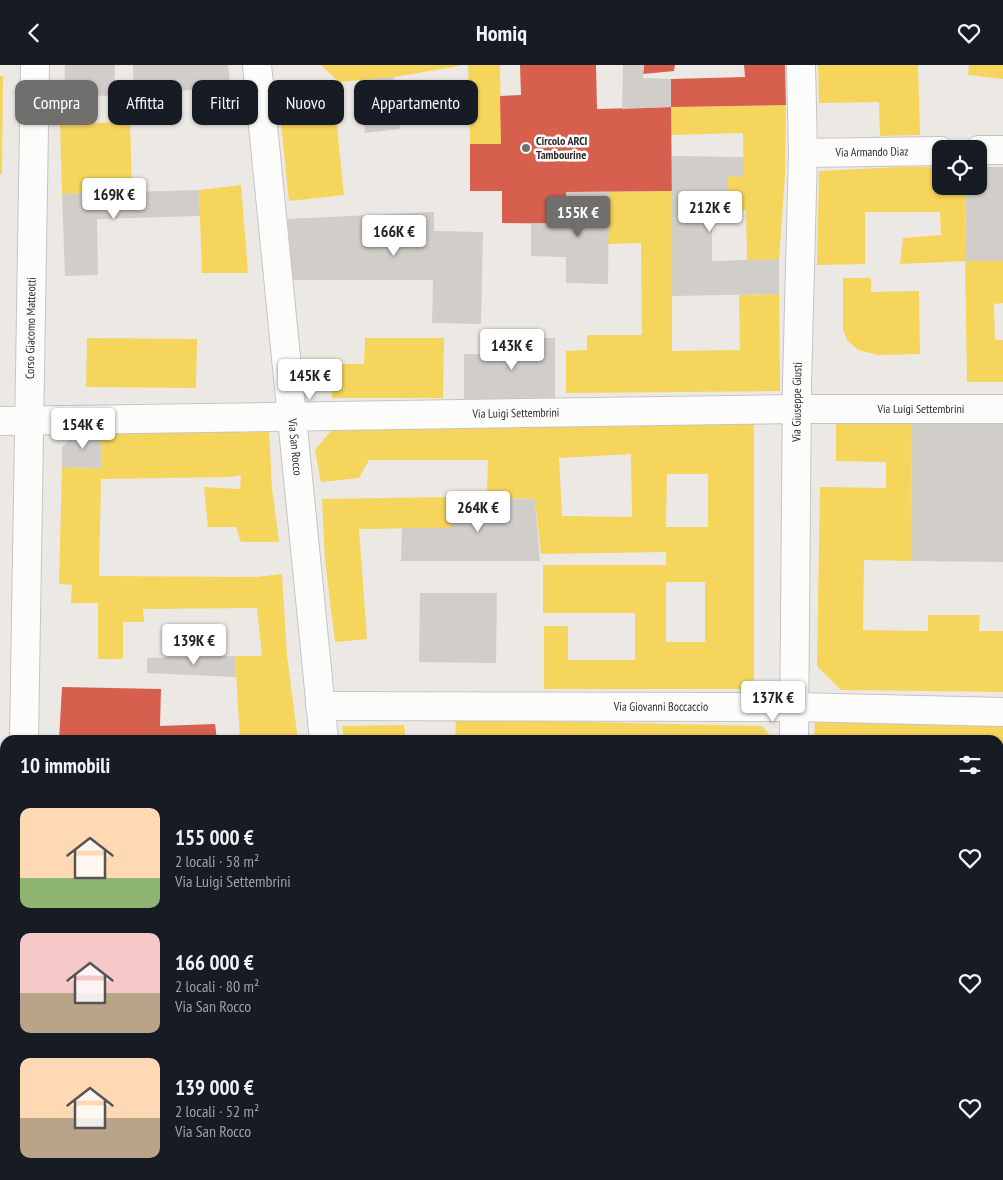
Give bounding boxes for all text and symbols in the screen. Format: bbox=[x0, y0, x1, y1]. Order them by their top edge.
icon: back bbox=[20, 19, 48, 47]
text: Homiq bbox=[476, 19, 527, 47]
icon: heart bbox=[955, 19, 983, 47]
chip: Compra bbox=[15, 80, 98, 125]
chip: Affitta bbox=[108, 80, 182, 125]
chip: Filtri bbox=[192, 80, 258, 125]
chip: Nuovo bbox=[268, 80, 344, 125]
chip: Appartamento bbox=[354, 80, 478, 125]
place label: Circolo ARCI Tambourine bbox=[536, 133, 588, 162]
map controls bbox=[932, 140, 987, 195]
button: locate bbox=[932, 140, 987, 195]
marker: Circolo ARCI Tambourine bbox=[520, 142, 532, 154]
street label: Via Armando Diaz bbox=[834, 143, 909, 160]
pin: 169K € bbox=[73, 177, 155, 220]
text: 169K € bbox=[93, 184, 135, 204]
pin: 212K € bbox=[669, 191, 751, 233]
pin: 155K € bbox=[537, 195, 619, 238]
text: 212K € bbox=[689, 197, 731, 217]
text: 155K € bbox=[557, 202, 599, 222]
pin: 166K € bbox=[353, 215, 435, 257]
text: 166K € bbox=[373, 221, 415, 241]
street label: Corso Giacomo Matteotti bbox=[22, 277, 39, 379]
pin: 143K € bbox=[471, 329, 553, 371]
text: 143K € bbox=[491, 335, 533, 355]
pin: 145K € bbox=[269, 359, 351, 401]
street label: Via Giuseppe Giusti bbox=[788, 362, 805, 443]
text: 145K € bbox=[289, 365, 331, 385]
street label: Via Luigi Settembrini bbox=[876, 401, 964, 416]
street label: Via Luigi Settembrini bbox=[471, 405, 560, 421]
pin: 154K € bbox=[42, 407, 124, 450]
text: 154K € bbox=[62, 414, 104, 434]
street label: Via San Rocco bbox=[285, 417, 306, 476]
pin: 264K € bbox=[437, 491, 519, 533]
text: 264K € bbox=[457, 497, 499, 517]
pin: 139K € bbox=[153, 623, 235, 666]
text: 139K € bbox=[173, 630, 215, 650]
pin: 137K € bbox=[732, 681, 814, 723]
text: 137K € bbox=[752, 687, 794, 707]
street label: Via Giovanni Boccaccio bbox=[613, 699, 708, 714]
icon: filters bbox=[956, 751, 984, 779]
text: 10 immobili bbox=[20, 752, 110, 779]
text: 155 000 € bbox=[175, 824, 254, 851]
icon: home bbox=[60, 828, 120, 888]
icon: heart bbox=[956, 844, 984, 872]
text: 2 locali · 58 m² bbox=[175, 851, 259, 871]
text: Via Luigi Settembrini bbox=[175, 871, 291, 891]
text: 166 000 € bbox=[175, 949, 254, 976]
icon: home bbox=[60, 953, 120, 1013]
icon: heart bbox=[956, 969, 984, 997]
text: 2 locali · 80 m² bbox=[175, 976, 259, 996]
text: Via San Rocco bbox=[175, 996, 251, 1016]
text: 139 000 € bbox=[175, 1074, 254, 1101]
icon: home bbox=[60, 1078, 120, 1138]
icon: heart bbox=[956, 1094, 984, 1122]
text: 2 locali · 52 m² bbox=[175, 1101, 259, 1121]
text: Via San Rocco bbox=[175, 1121, 251, 1141]

